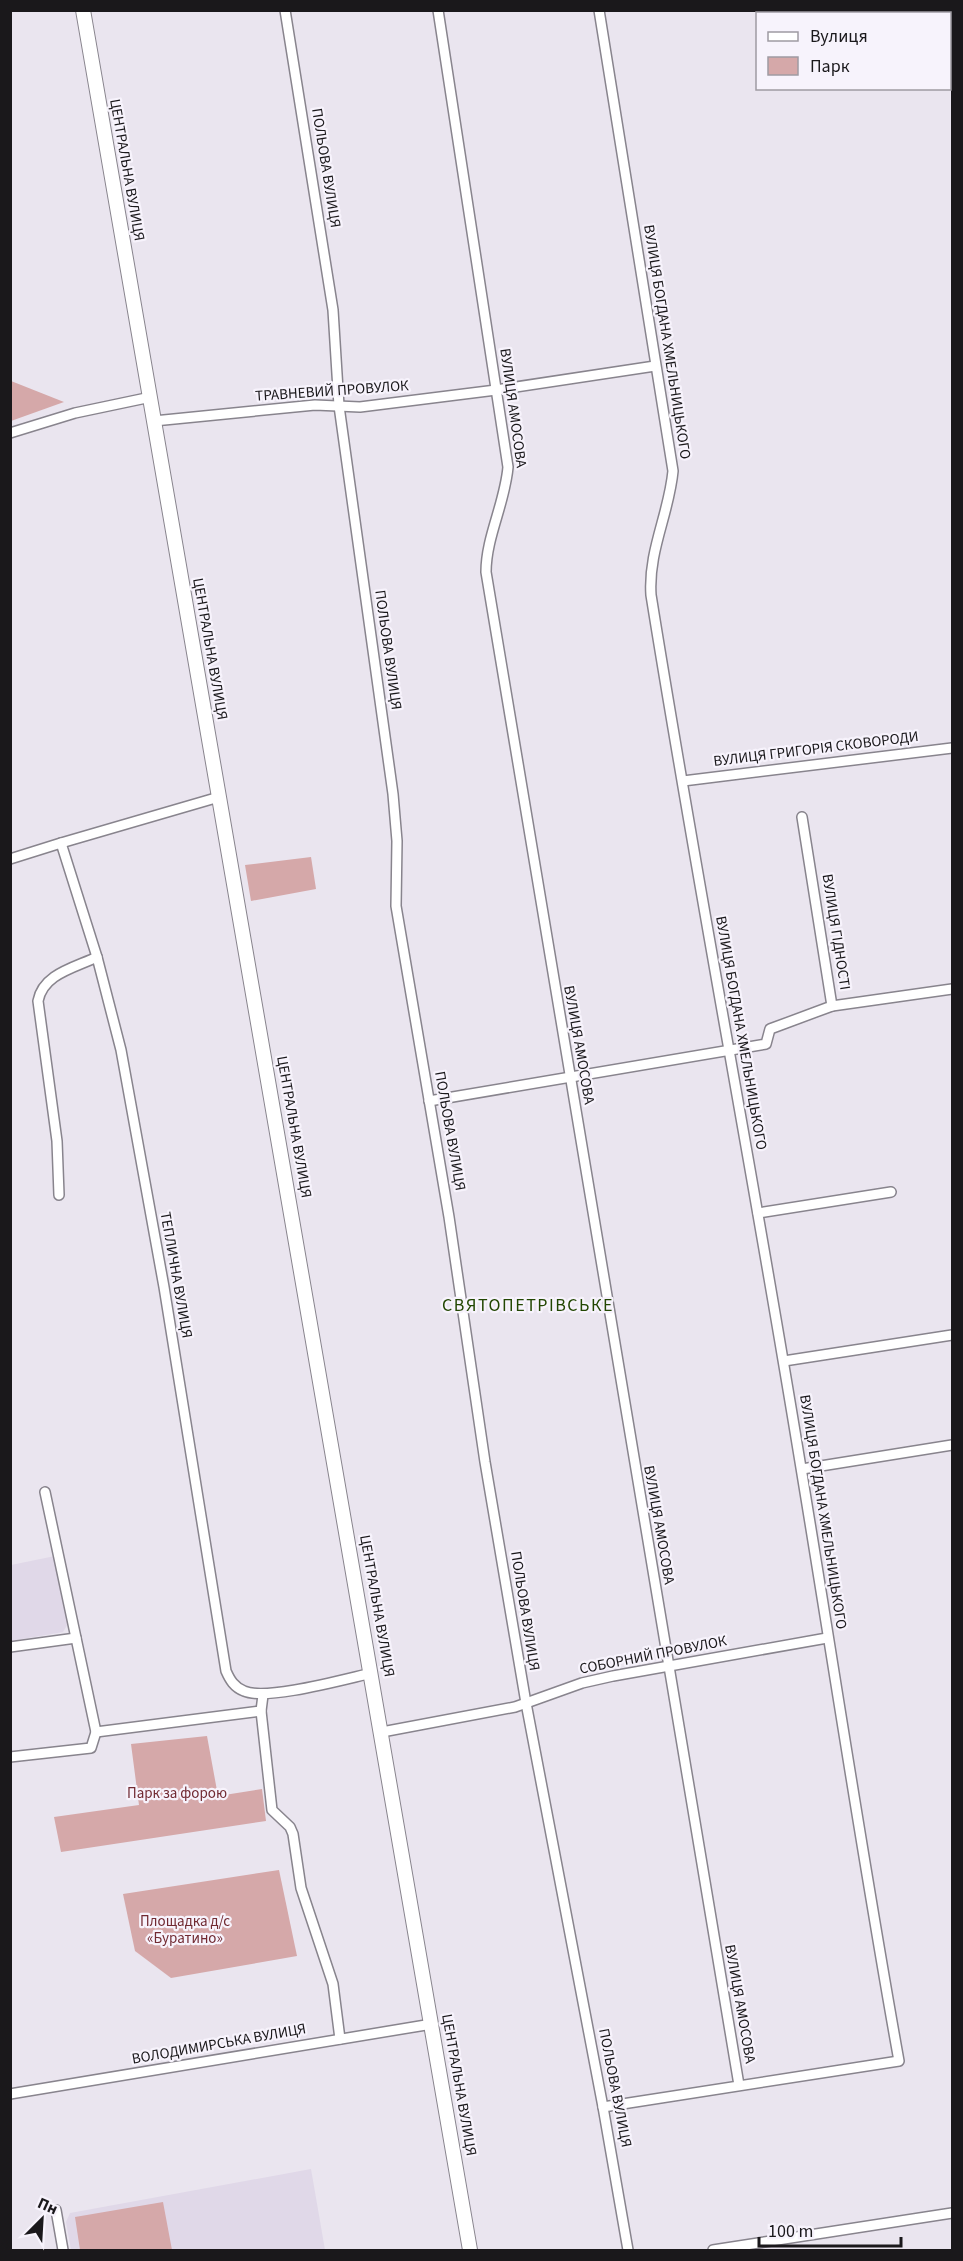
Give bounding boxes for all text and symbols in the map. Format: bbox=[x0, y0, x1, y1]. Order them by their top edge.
legend bbox=[756, 12, 951, 90]
text: Вулиця bbox=[810, 24, 868, 49]
text: Парк bbox=[810, 54, 850, 79]
street label: ЦЕНТРАЛЬНА ВУЛИЦЯ bbox=[104, 97, 150, 243]
street label: ПОЛЬОВА ВУЛИЦЯ bbox=[306, 107, 346, 229]
street label: ВУЛИЦЯ БОГДАНА ХМЕЛЬНИЦЬКОГО bbox=[638, 223, 696, 461]
street label: ВУЛИЦЯ АМОСОВА bbox=[494, 347, 532, 470]
street label: ТРАВНЕВИЙ ПРОВУЛОК bbox=[255, 375, 410, 407]
street label: ЦЕНТРАЛЬНА ВУЛИЦЯ bbox=[187, 576, 233, 722]
street label: ПОЛЬОВА ВУЛИЦЯ bbox=[369, 589, 407, 711]
street label: ВУЛИЦЯ ГРИГОРІЯ СКОВОРОДИ bbox=[712, 726, 920, 772]
street label: ВУЛИЦЯ ГІДНОСТІ bbox=[816, 873, 856, 991]
street label: ВУЛИЦЯ БОГДАНА ХМЕЛЬНИЦЬКОГО bbox=[710, 914, 772, 1152]
street label: ВУЛИЦЯ АМОСОВА bbox=[558, 984, 600, 1107]
street label: ЦЕНТРАЛЬНА ВУЛИЦЯ bbox=[271, 1054, 317, 1200]
street label: ПОЛЬОВА ВУЛИЦЯ bbox=[429, 1070, 471, 1192]
street label: ТЕПЛИЧНА ВУЛИЦЯ bbox=[155, 1210, 197, 1340]
district label: СВЯТОПЕТРІВСЬКЕ bbox=[442, 1293, 614, 1318]
street label: ВУЛИЦЯ БОГДАНА ХМЕЛЬНИЦЬКОГО bbox=[794, 1393, 852, 1631]
street label: ВУЛИЦЯ АМОСОВА bbox=[638, 1464, 680, 1587]
street label: ЦЕНТРАЛЬНА ВУЛИЦЯ bbox=[354, 1533, 400, 1679]
street label: ПОЛЬОВА ВУЛИЦЯ bbox=[505, 1550, 545, 1672]
street label: СОБОРНИЙ ПРОВУЛОК bbox=[578, 1630, 729, 1680]
park label: Парк за форою bbox=[127, 1783, 227, 1804]
park label: Площадка д/с «Буратино» bbox=[140, 1911, 230, 1949]
street label: ВУЛИЦЯ АМОСОВА bbox=[719, 1943, 761, 2066]
street label: ЦЕНТРАЛЬНА ВУЛИЦЯ bbox=[436, 2012, 482, 2158]
street label: ВОЛОДИМИРСЬКА ВУЛИЦЯ bbox=[130, 2018, 308, 2070]
street label: ПОЛЬОВА ВУЛИЦЯ bbox=[593, 2027, 637, 2149]
north arrow bbox=[12, 2189, 72, 2249]
text: Пн bbox=[34, 2192, 61, 2220]
scale bar bbox=[759, 2210, 902, 2248]
text: 100 m bbox=[768, 2219, 813, 2244]

